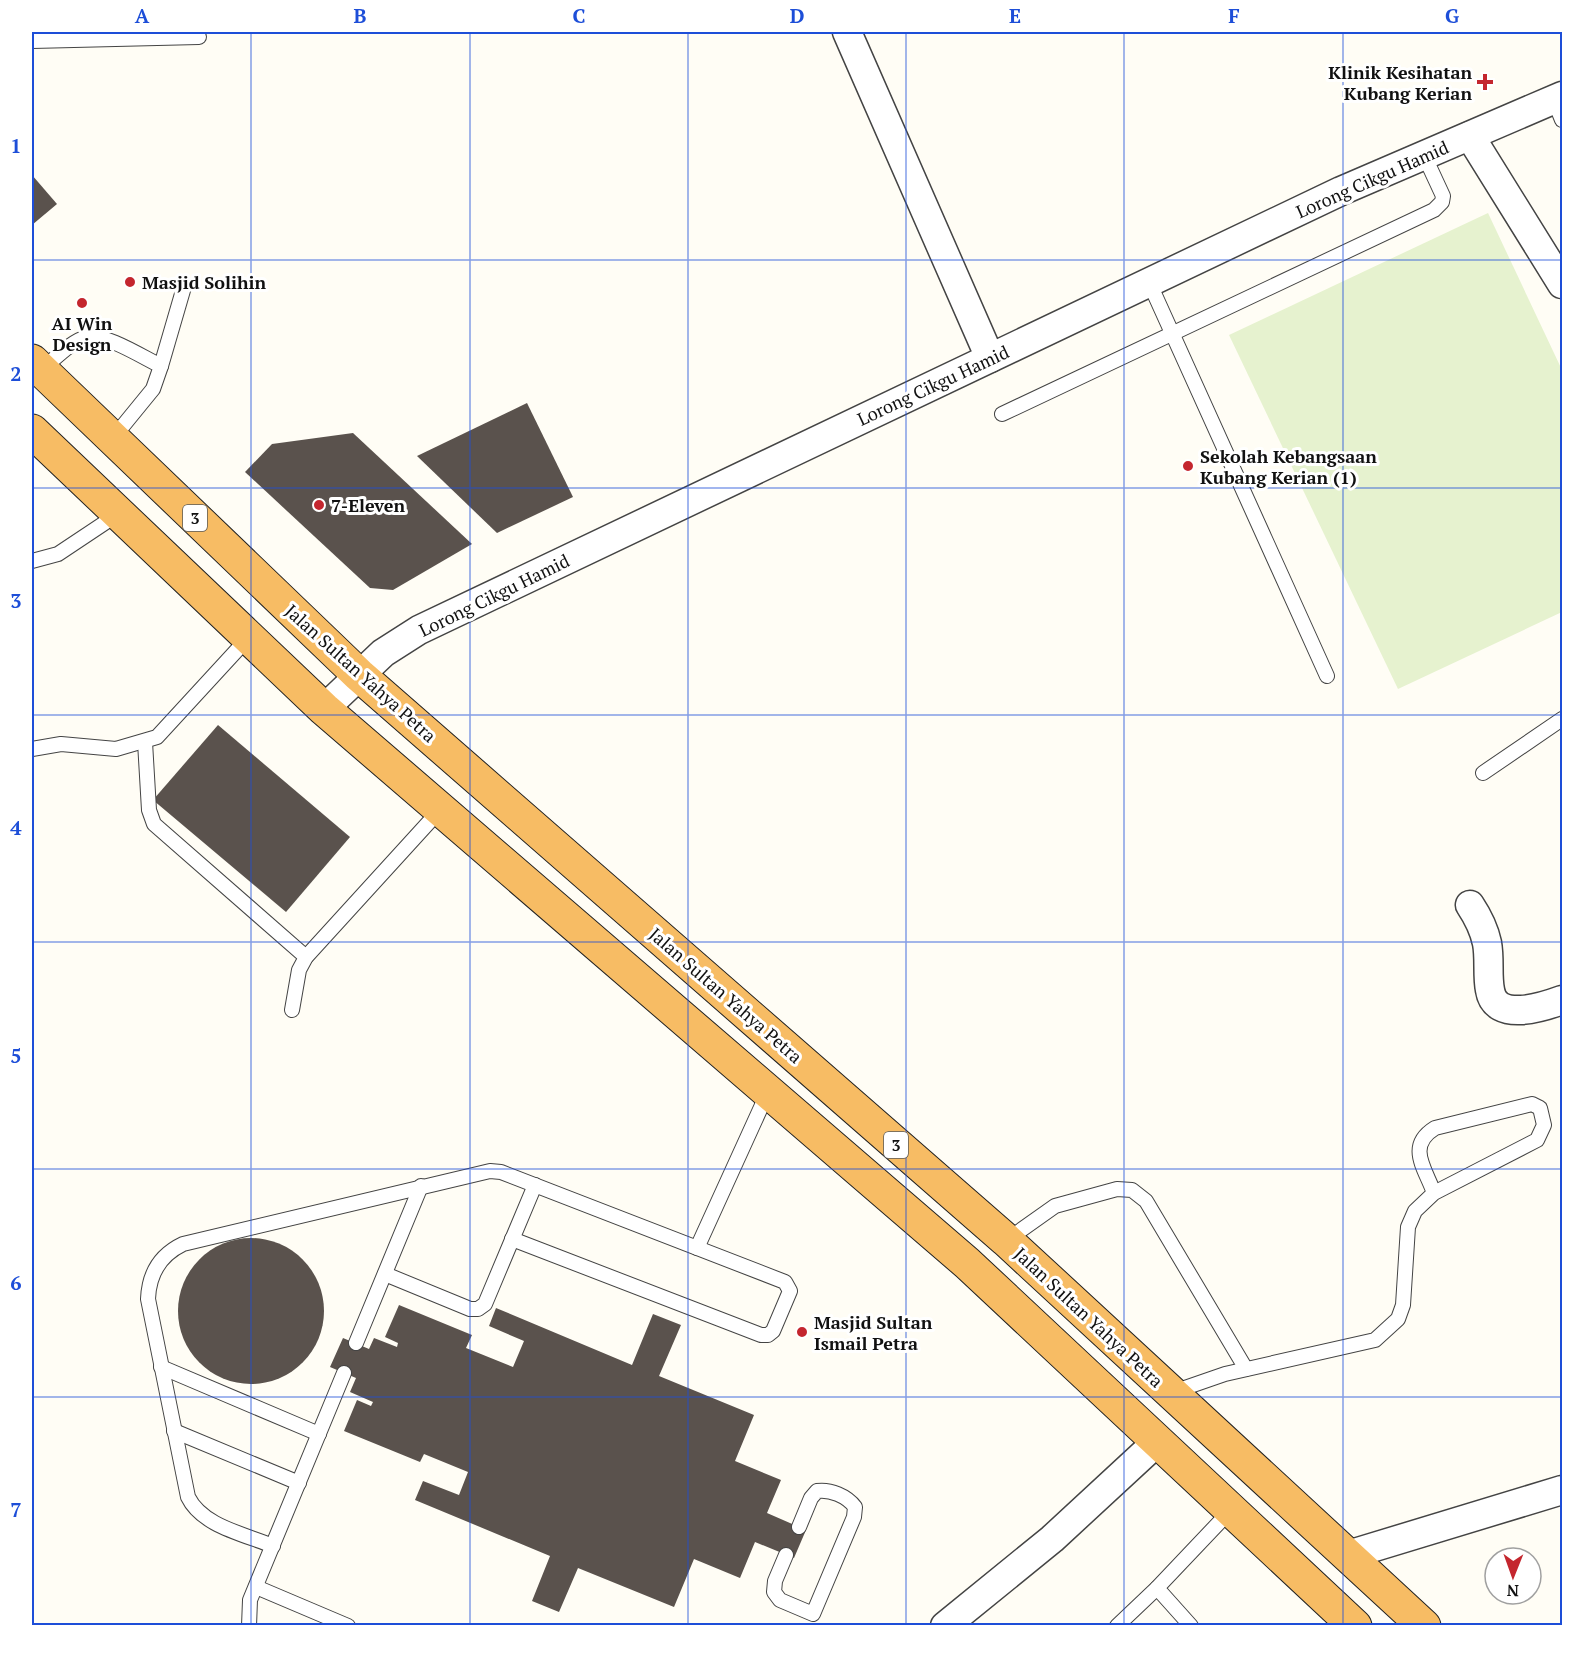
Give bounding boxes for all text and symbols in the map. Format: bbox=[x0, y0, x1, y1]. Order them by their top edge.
text: A bbox=[135, 2, 150, 29]
text: B bbox=[354, 2, 367, 29]
text: C bbox=[572, 2, 586, 29]
text: D bbox=[790, 2, 804, 29]
text: E bbox=[1009, 2, 1021, 29]
text: F bbox=[1228, 2, 1240, 29]
text: G bbox=[1445, 2, 1459, 29]
place label: Klinik Kesihatan Kubang Kerian bbox=[1328, 60, 1472, 105]
marker: Klinik Kesihatan Kubang Kerian bbox=[1476, 73, 1494, 91]
text: 1 bbox=[10, 132, 22, 159]
street label: Lorong Cikgu Hamid bbox=[1292, 135, 1452, 223]
place label: Masjid Solihin bbox=[142, 270, 266, 294]
marker: Masjid Solihin bbox=[123, 275, 137, 289]
marker: AI Win Design bbox=[75, 296, 89, 310]
place label: AI Win Design bbox=[52, 311, 113, 356]
street label: Lorong Cikgu Hamid bbox=[853, 339, 1013, 431]
text: 2 bbox=[10, 360, 22, 387]
place label: Sekolah Kebangsaan Kubang Kerian (1) bbox=[1200, 444, 1377, 489]
marker: Sekolah Kebangsaan Kubang Kerian (1) bbox=[1181, 459, 1195, 473]
place label: 7-Eleven bbox=[331, 493, 405, 517]
marker: 7-Eleven bbox=[312, 498, 326, 512]
road number: 3 bbox=[183, 505, 207, 531]
street label: Lorong Cikgu Hamid bbox=[415, 548, 573, 642]
text: 3 bbox=[10, 587, 22, 614]
street label: Jalan Sultan Yahya Petra bbox=[280, 599, 442, 747]
text: 4 bbox=[10, 814, 22, 841]
street label: Jalan Sultan Yahya Petra bbox=[644, 922, 808, 1068]
text: 5 bbox=[10, 1042, 22, 1069]
road number: 3 bbox=[884, 1132, 908, 1158]
street label: Jalan Sultan Yahya Petra bbox=[1009, 1242, 1169, 1392]
text: 6 bbox=[10, 1269, 22, 1296]
place label: Masjid Sultan Ismail Petra bbox=[814, 1310, 933, 1355]
marker: Masjid Sultan Ismail Petra bbox=[795, 1325, 809, 1339]
text: 7 bbox=[10, 1496, 22, 1523]
north arrow bbox=[1483, 1546, 1543, 1606]
text: N bbox=[1506, 1580, 1519, 1602]

